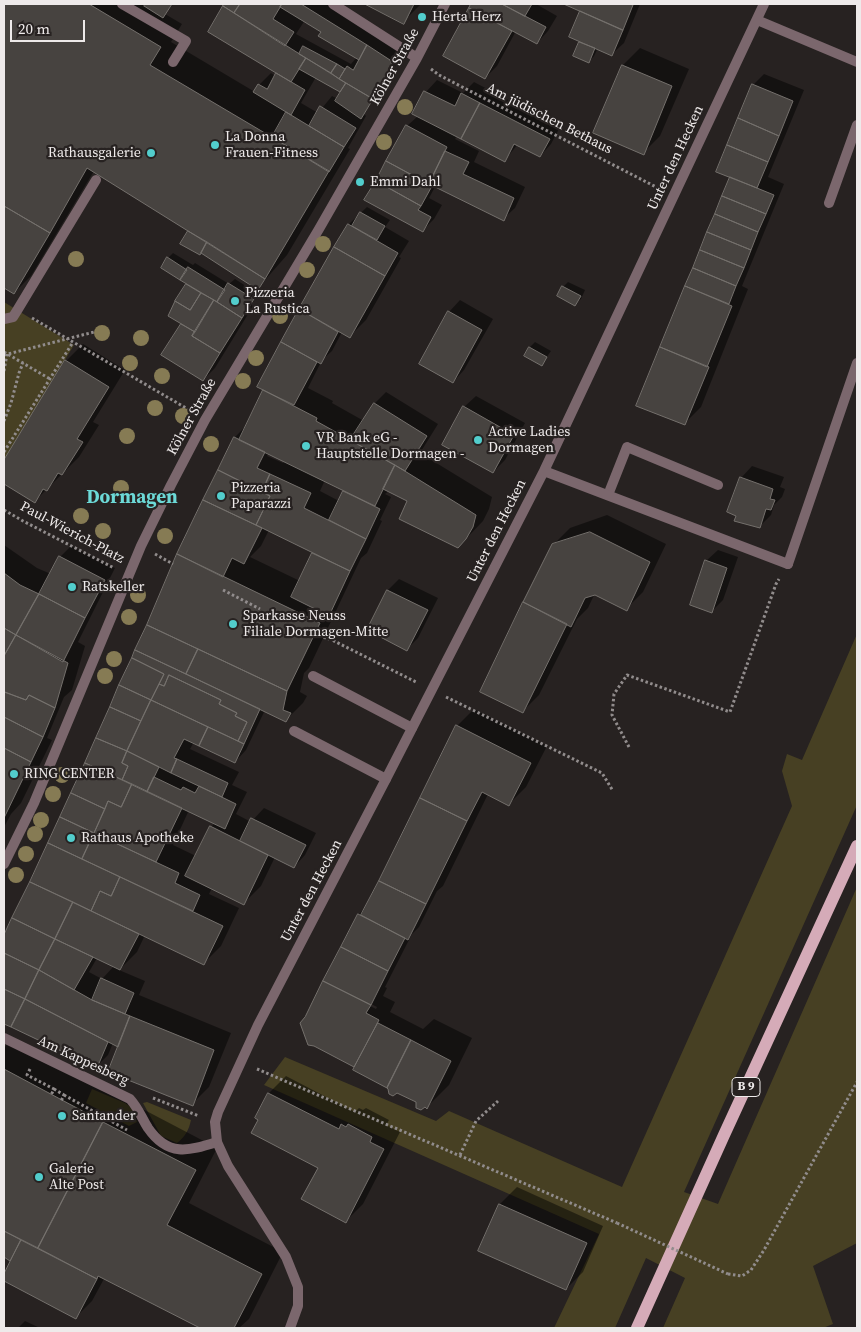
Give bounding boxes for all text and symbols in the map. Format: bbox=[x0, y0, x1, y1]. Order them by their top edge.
place label: Herta Herz bbox=[432, 9, 501, 25]
scale bar bbox=[12, 10, 88, 42]
marker: Herta Herz bbox=[416, 11, 428, 23]
text: 20 m bbox=[18, 18, 50, 39]
street label: Kölner Straße bbox=[367, 26, 423, 108]
street label: Am jüdischen Bethaus bbox=[483, 80, 615, 158]
street label: Unter den Hecken bbox=[644, 103, 708, 213]
place label: La Donna Frauen-Fitness bbox=[225, 129, 318, 162]
marker: La Donna Frauen-Fitness bbox=[209, 139, 221, 151]
place label: Rathausgalerie bbox=[48, 145, 141, 161]
marker: Rathausgalerie bbox=[145, 147, 157, 159]
place label: Emmi Dahl bbox=[370, 174, 441, 190]
marker: Emmi Dahl bbox=[354, 176, 366, 188]
place label: Pizzeria La Rustica bbox=[245, 285, 310, 318]
marker: Pizzeria La Rustica bbox=[229, 295, 241, 307]
street label: Kölner Straße bbox=[164, 376, 220, 458]
place label: Active Ladies Dormagen bbox=[488, 424, 570, 457]
place label: VR Bank eG - Hauptstelle Dormagen - bbox=[316, 430, 464, 462]
marker: Active Ladies Dormagen bbox=[472, 434, 484, 446]
marker: VR Bank eG - Hauptstelle Dormagen - bbox=[300, 440, 312, 452]
street label: Unter den Hecken bbox=[464, 477, 530, 585]
place label: Pizzeria Paparazzi bbox=[231, 480, 291, 512]
district label: Dormagen bbox=[86, 487, 178, 509]
marker: Pizzeria Paparazzi bbox=[215, 490, 227, 502]
street label: Paul-Wierich-Platz bbox=[17, 498, 127, 568]
place label: Ratskeller bbox=[82, 579, 145, 595]
marker: Ratskeller bbox=[66, 581, 78, 593]
place label: Sparkasse Neuss Filiale Dormagen-Mitte bbox=[243, 608, 388, 640]
marker: Sparkasse Neuss Filiale Dormagen-Mitte bbox=[227, 618, 239, 630]
place label: RING CENTER bbox=[24, 766, 115, 782]
marker: RING CENTER bbox=[8, 768, 20, 780]
place label: Rathaus Apotheke bbox=[81, 830, 194, 846]
marker: Rathaus Apotheke bbox=[65, 832, 77, 844]
street label: Unter den Hecken bbox=[278, 837, 346, 945]
street label: Am Kappesberg bbox=[35, 1033, 131, 1089]
road number: B 9 bbox=[732, 1078, 760, 1096]
place label: Santander bbox=[72, 1108, 136, 1124]
marker: Santander bbox=[56, 1110, 68, 1122]
place label: Galerie Alte Post bbox=[49, 1161, 104, 1194]
marker: Galerie Alte Post bbox=[33, 1171, 45, 1183]

